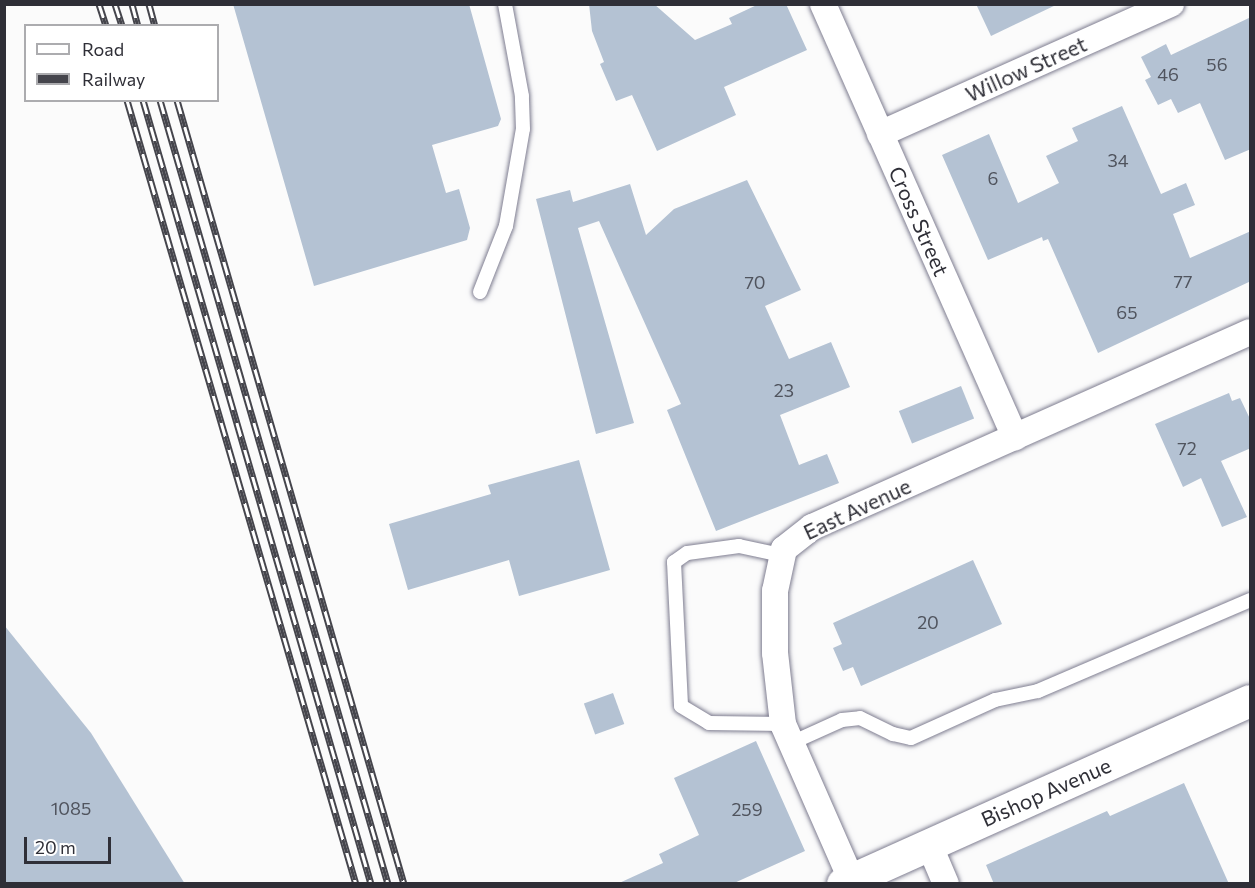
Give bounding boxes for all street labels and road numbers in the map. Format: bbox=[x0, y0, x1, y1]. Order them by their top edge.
street label: Willow Street bbox=[962, 31, 1090, 107]
street label: Cross Street bbox=[884, 162, 954, 280]
street label: East Avenue bbox=[799, 473, 915, 545]
street label: Bishop Avenue bbox=[977, 752, 1115, 832]

